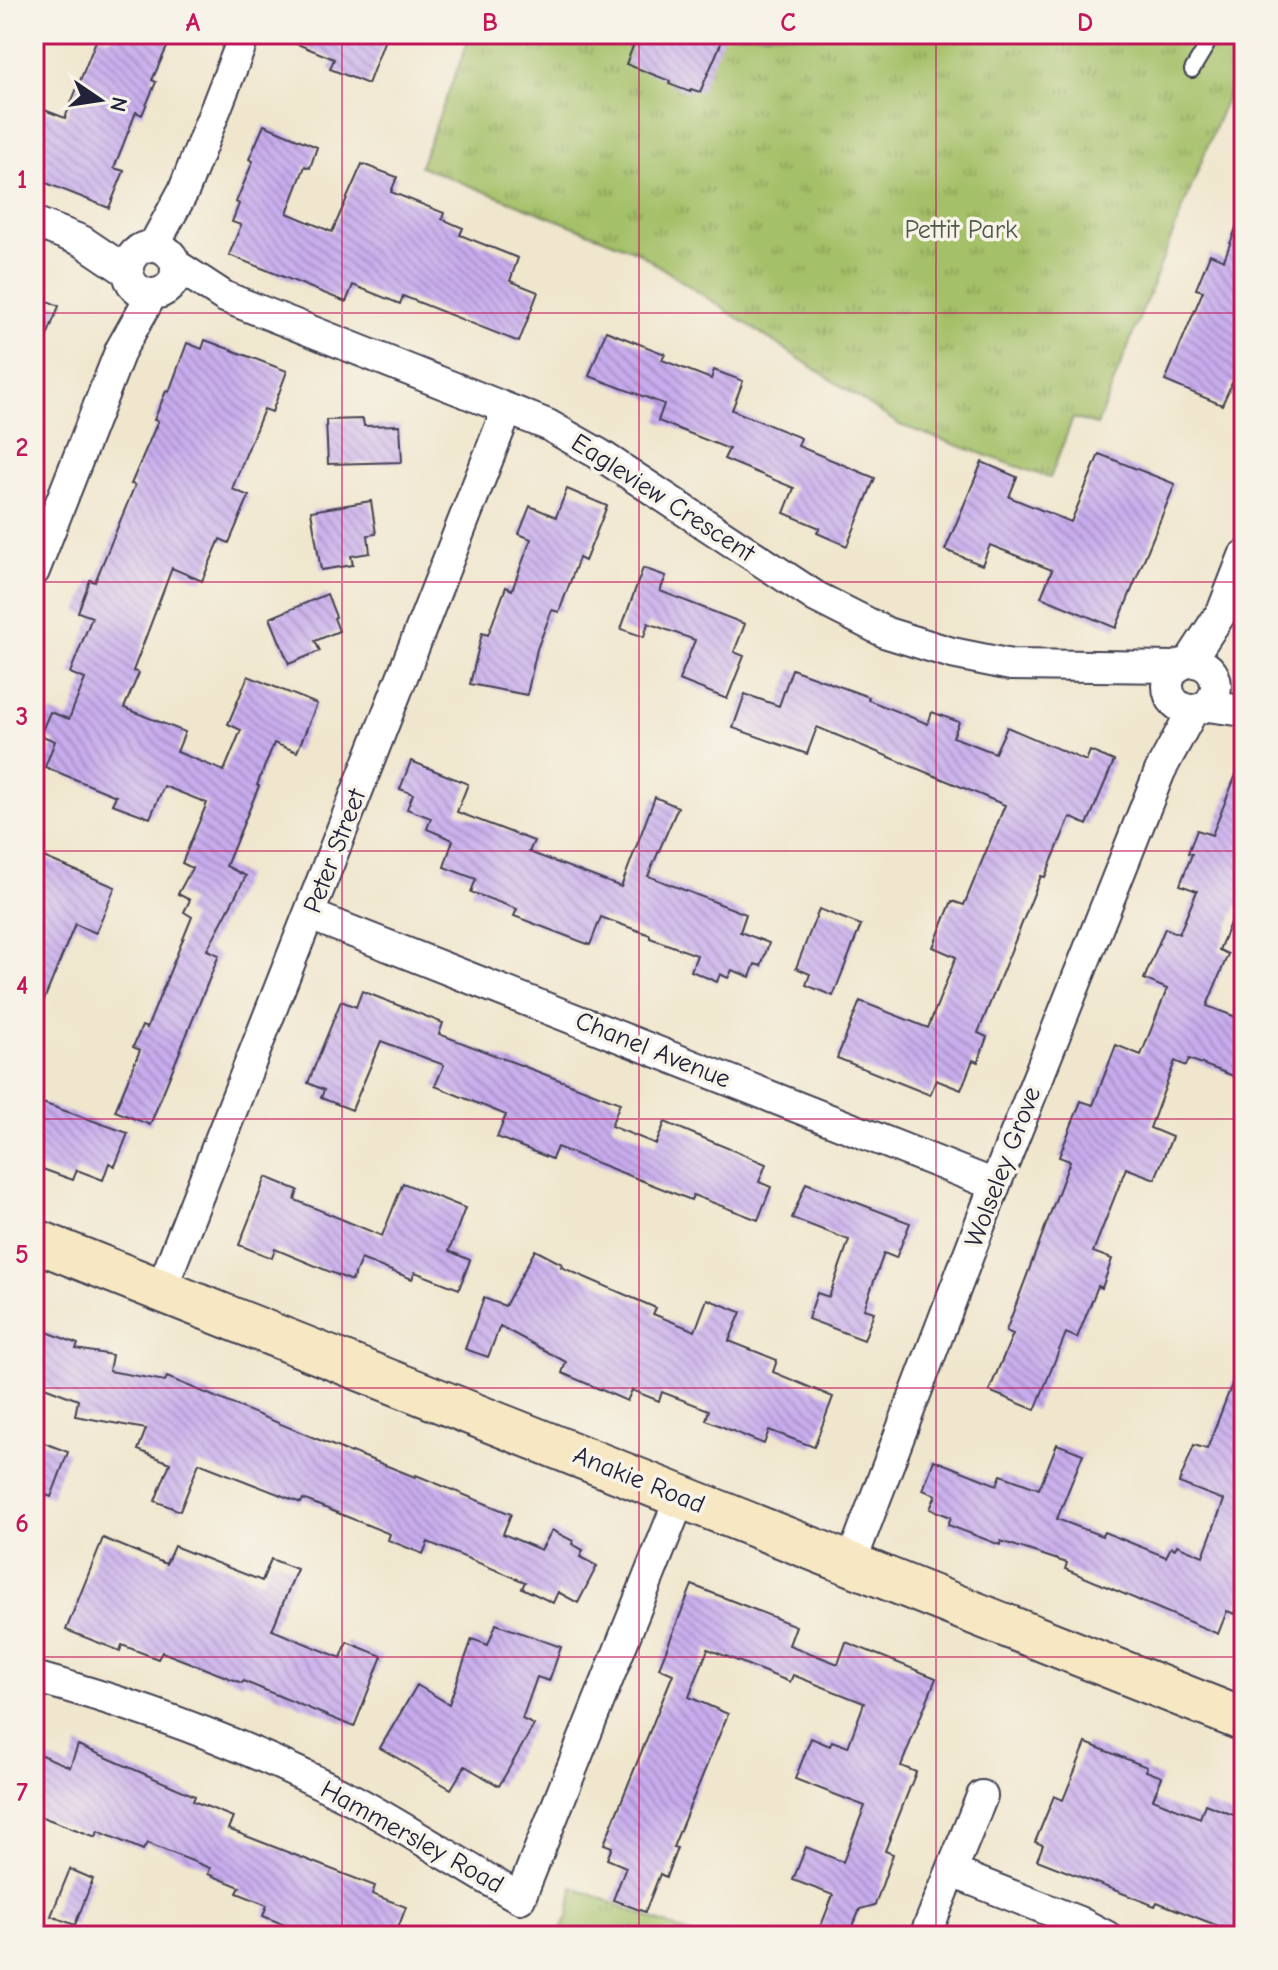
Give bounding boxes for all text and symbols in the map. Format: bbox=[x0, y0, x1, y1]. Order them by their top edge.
text: A bbox=[186, 8, 201, 38]
text: B bbox=[482, 8, 498, 38]
text: C bbox=[780, 8, 796, 38]
text: D bbox=[1077, 8, 1093, 38]
north arrow bbox=[60, 60, 140, 140]
text: N bbox=[104, 94, 133, 114]
text: 1 bbox=[17, 165, 27, 195]
park label: Pettit Park bbox=[904, 215, 1018, 245]
street label: Eagleview Crescent bbox=[566, 428, 762, 569]
text: 2 bbox=[16, 433, 28, 463]
text: 3 bbox=[16, 702, 28, 732]
street label: Peter Street bbox=[298, 783, 373, 917]
text: 4 bbox=[16, 971, 28, 1001]
street label: Chanel Avenue bbox=[571, 1005, 735, 1095]
street label: Wolseley Grove bbox=[959, 1083, 1047, 1251]
text: 5 bbox=[15, 1240, 29, 1270]
street label: Anakie Road bbox=[569, 1440, 709, 1520]
text: 6 bbox=[15, 1509, 29, 1539]
street label: Hammersley Road bbox=[315, 1774, 509, 1900]
text: 7 bbox=[16, 1778, 28, 1808]

